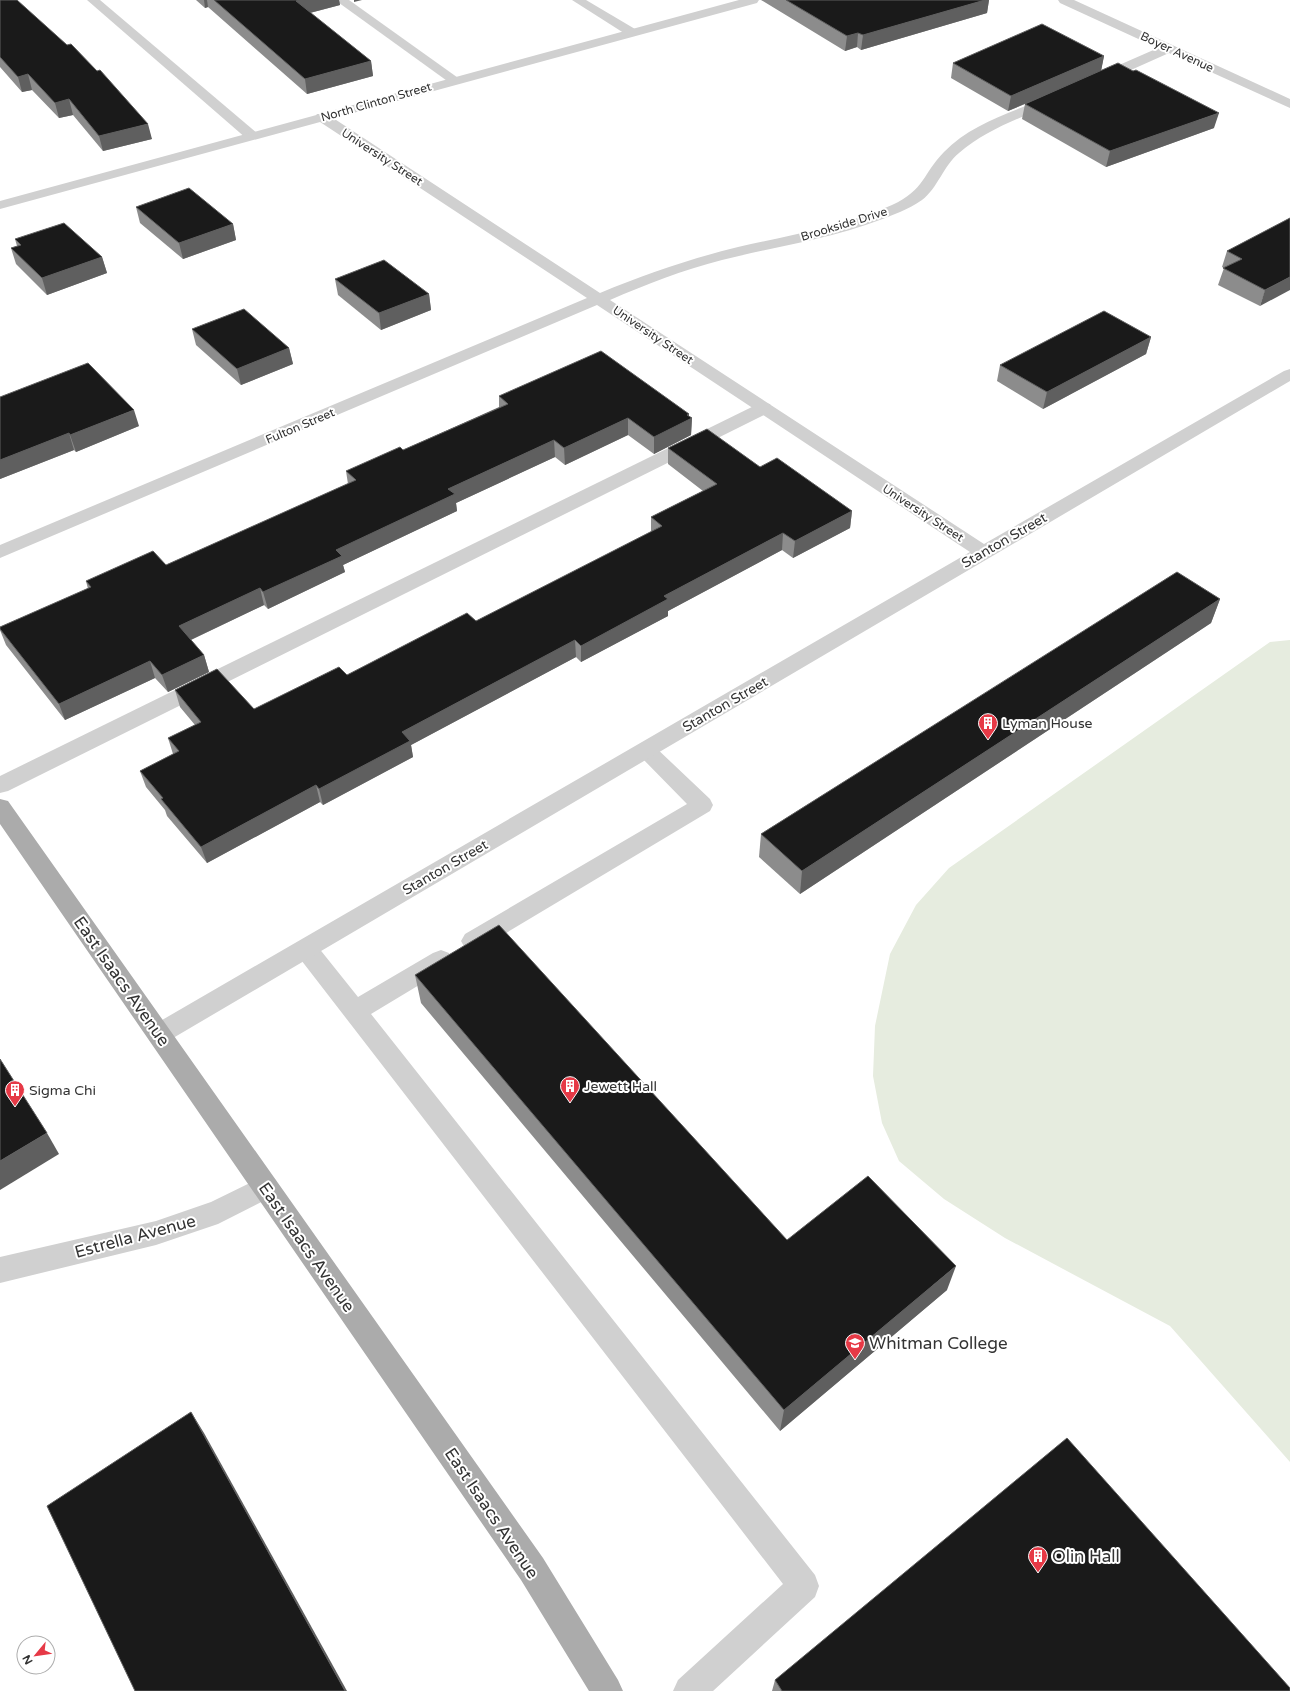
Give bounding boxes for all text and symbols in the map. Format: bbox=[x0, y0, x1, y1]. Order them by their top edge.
street label: Boyer Avenue bbox=[1138, 29, 1216, 75]
street label: North Clinton Street bbox=[319, 79, 433, 124]
street label: University Street bbox=[339, 126, 426, 189]
street label: Brookside Drive bbox=[799, 204, 889, 244]
street label: University Street bbox=[610, 303, 696, 367]
street label: Fulton Street bbox=[263, 405, 337, 447]
street label: University Street bbox=[880, 482, 967, 545]
street label: Stanton Street bbox=[958, 509, 1051, 572]
street label: Stanton Street bbox=[679, 673, 772, 736]
building icon: Lyman House bbox=[977, 712, 999, 740]
place label: Lyman House bbox=[1002, 715, 1093, 732]
street label: Stanton Street bbox=[399, 836, 492, 899]
street label: East Isaacs Avenue bbox=[69, 912, 174, 1050]
building icon: Jewett Hall bbox=[559, 1075, 581, 1103]
place label: Jewett Hall bbox=[584, 1078, 657, 1095]
building icon: Sigma Chi bbox=[4, 1079, 26, 1107]
place label: Sigma Chi bbox=[29, 1082, 96, 1099]
street label: East Isaacs Avenue bbox=[254, 1178, 359, 1316]
street label: Estrella Avenue bbox=[72, 1210, 198, 1263]
school or university icon: Whitman College bbox=[844, 1332, 866, 1360]
place label: Whitman College bbox=[869, 1333, 1008, 1354]
street label: East Isaacs Avenue bbox=[440, 1444, 543, 1583]
building icon: Olin Hall bbox=[1027, 1545, 1049, 1573]
place label: Olin Hall bbox=[1052, 1546, 1120, 1567]
north arrow bbox=[16, 1635, 56, 1675]
text: N bbox=[20, 1653, 36, 1667]

